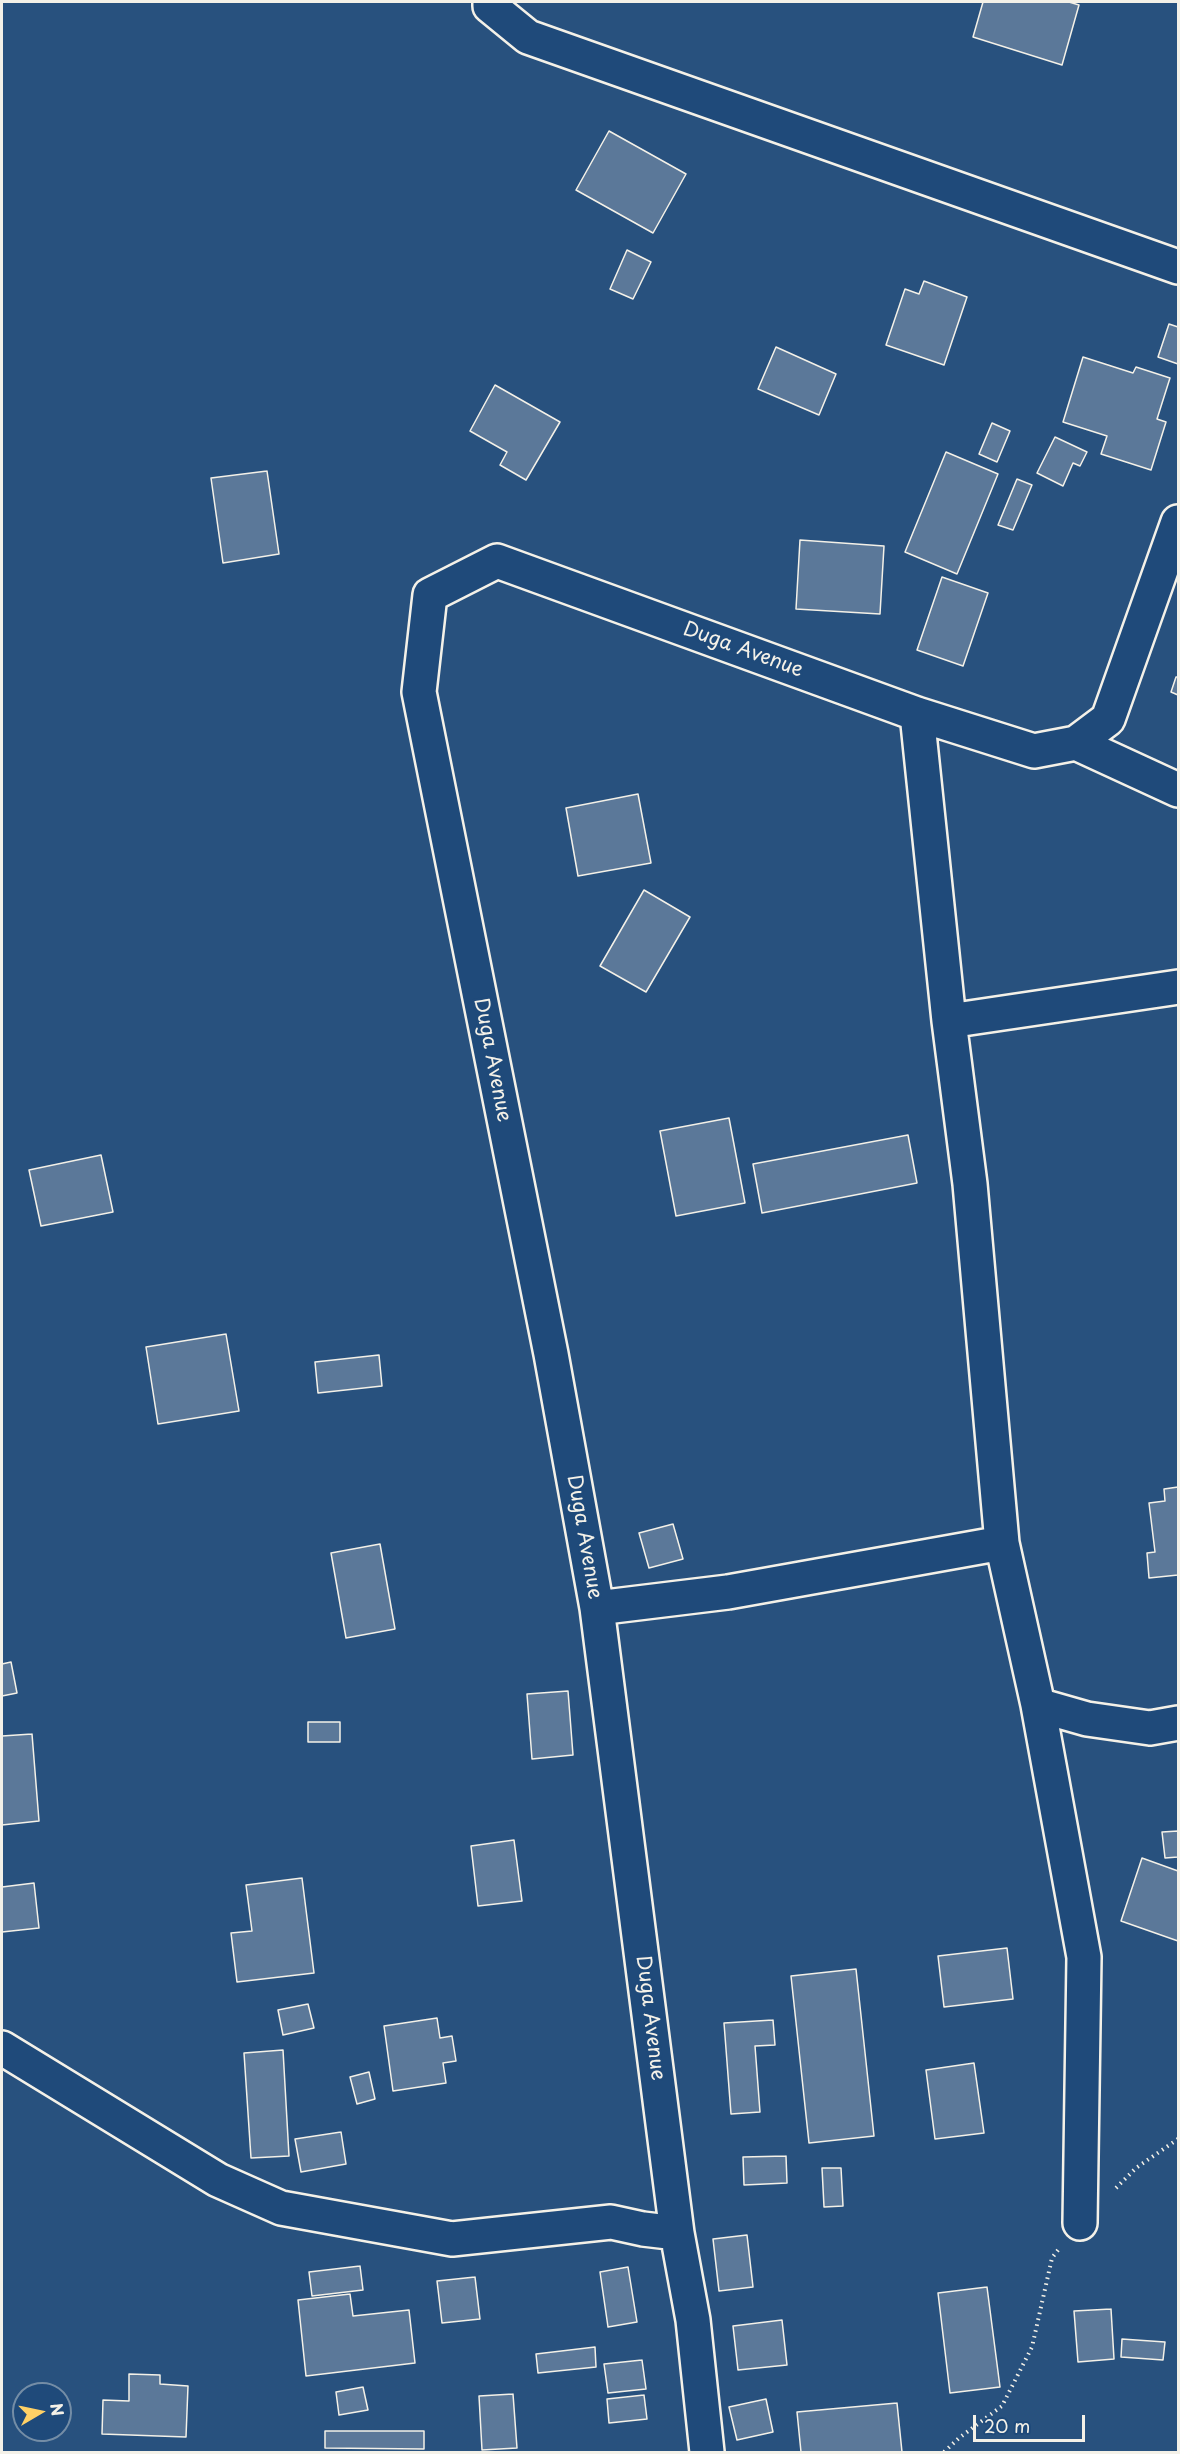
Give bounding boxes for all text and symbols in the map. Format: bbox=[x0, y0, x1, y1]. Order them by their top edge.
street label: Duga Avenue bbox=[680, 617, 806, 683]
street label: Duga Avenue bbox=[468, 996, 516, 1124]
street label: Duga Avenue bbox=[561, 1473, 607, 1601]
street label: Duga Avenue bbox=[630, 1954, 670, 2082]
north arrow bbox=[12, 2382, 72, 2442]
text: N bbox=[45, 2401, 71, 2418]
scale bar bbox=[976, 2403, 1088, 2441]
text: 20 m bbox=[984, 2412, 1030, 2439]

